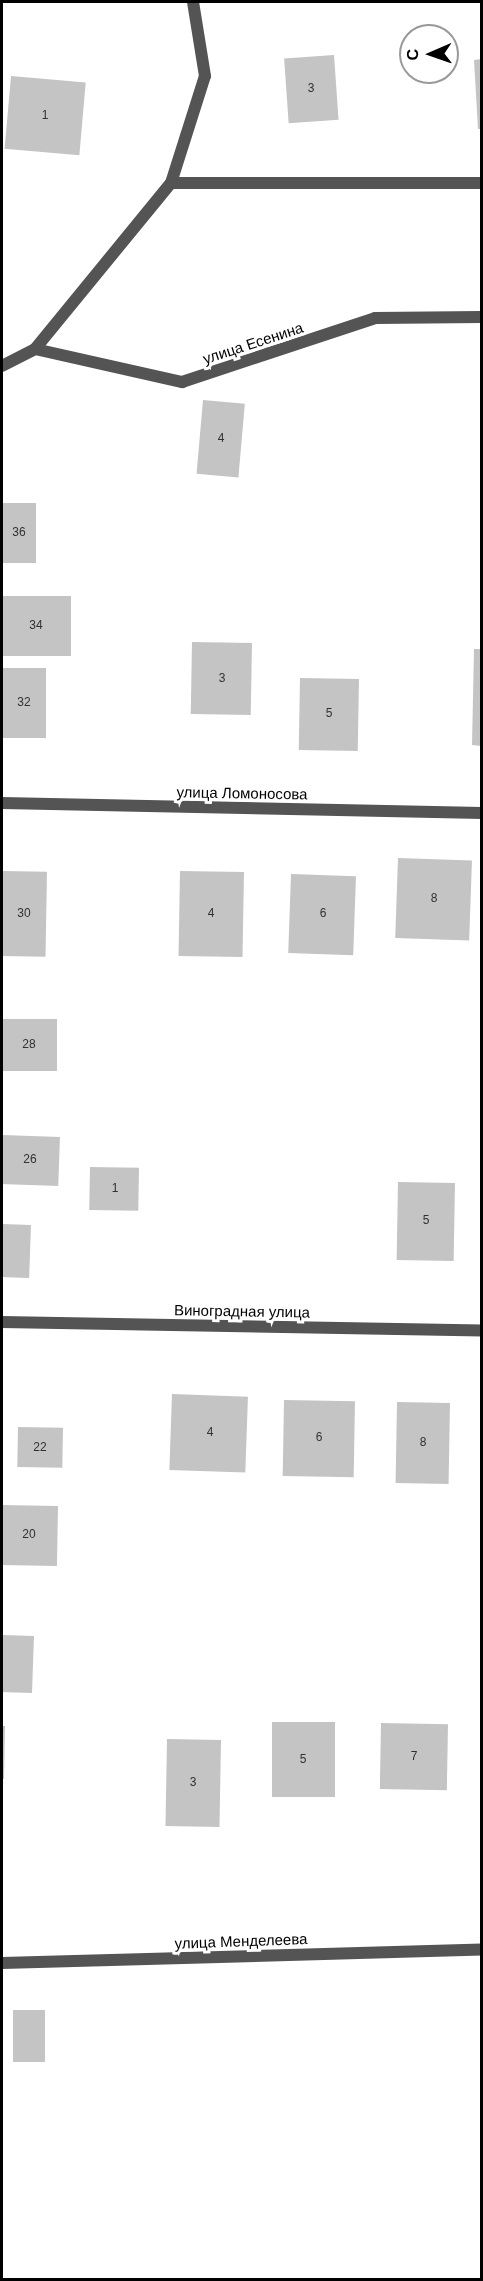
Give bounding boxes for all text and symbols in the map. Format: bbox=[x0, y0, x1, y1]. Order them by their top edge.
north arrow bbox=[399, 24, 459, 84]
text: С bbox=[404, 49, 421, 61]
house number: 3 bbox=[308, 82, 314, 96]
house number: 1 bbox=[42, 109, 48, 123]
street label: улица Есенина bbox=[201, 318, 305, 368]
house number: 4 bbox=[218, 432, 224, 446]
house number: 36 bbox=[12, 526, 26, 540]
house number: 34 bbox=[29, 619, 43, 633]
house number: 3 bbox=[219, 672, 225, 686]
house number: 32 bbox=[17, 696, 31, 710]
house number: 5 bbox=[326, 707, 332, 721]
street label: улица Ломоносова bbox=[176, 783, 308, 803]
house number: 8 bbox=[431, 892, 437, 906]
house number: 30 bbox=[17, 907, 31, 921]
house number: 4 bbox=[208, 907, 214, 921]
house number: 6 bbox=[320, 907, 326, 921]
house number: 28 bbox=[22, 1038, 36, 1052]
house number: 26 bbox=[23, 1153, 37, 1167]
house number: 1 bbox=[112, 1182, 118, 1196]
house number: 5 bbox=[423, 1214, 429, 1228]
street label: Виноградная улица bbox=[174, 1301, 310, 1321]
house number: 4 bbox=[207, 1426, 213, 1440]
house number: 6 bbox=[316, 1431, 322, 1445]
house number: 8 bbox=[420, 1436, 426, 1450]
house number: 22 bbox=[33, 1441, 47, 1455]
house number: 20 bbox=[22, 1528, 36, 1542]
house number: 7 bbox=[411, 1750, 417, 1764]
house number: 5 bbox=[300, 1753, 306, 1767]
house number: 3 bbox=[190, 1776, 196, 1790]
street label: улица Менделеева bbox=[174, 1930, 308, 1952]

